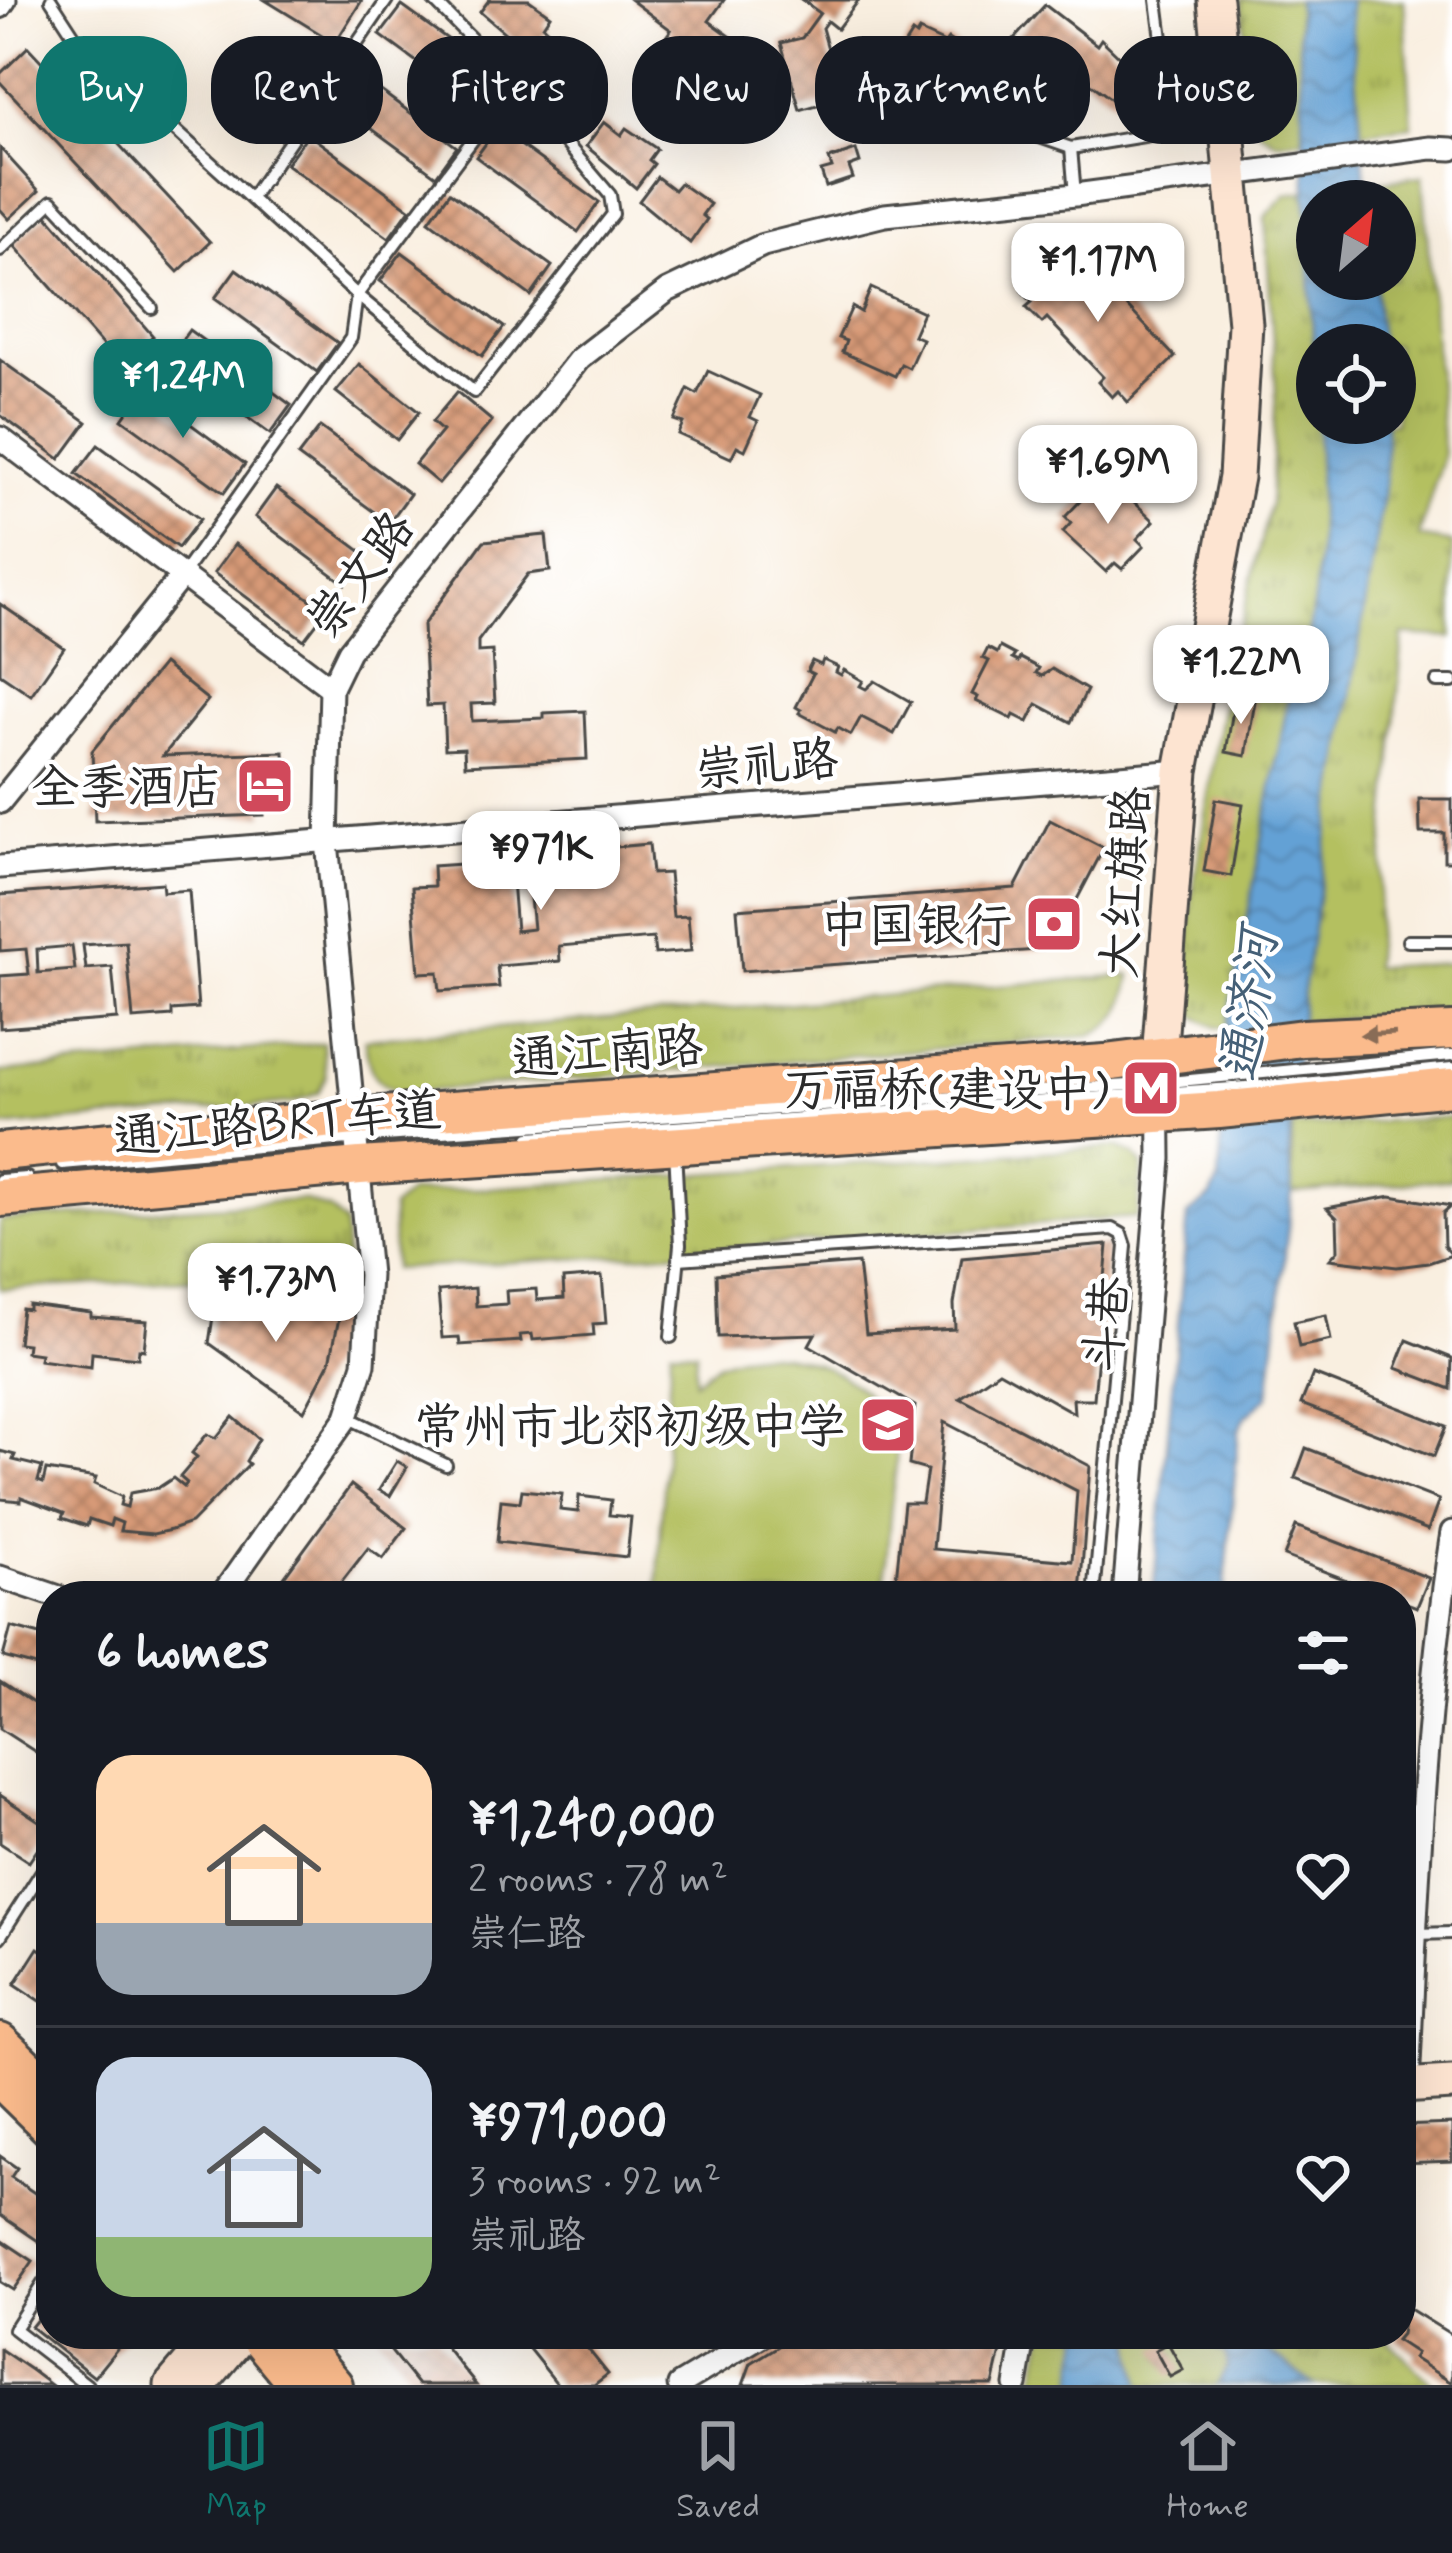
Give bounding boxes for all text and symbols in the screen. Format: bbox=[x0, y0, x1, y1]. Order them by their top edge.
chip: Buy bbox=[36, 36, 187, 144]
chip: Rent bbox=[211, 36, 383, 144]
chip: Filters bbox=[407, 36, 608, 144]
chip: New bbox=[632, 36, 791, 144]
chip: Apartment bbox=[815, 36, 1090, 144]
chip: House bbox=[1114, 36, 1297, 144]
north arrow bbox=[1296, 180, 1416, 300]
map controls bbox=[1296, 180, 1416, 444]
pin: ¥1.17M bbox=[1000, 223, 1196, 325]
text: ¥1.17M bbox=[1038, 236, 1158, 287]
button: locate bbox=[1296, 324, 1416, 444]
pin: ¥1.24M bbox=[85, 339, 281, 441]
text: ¥1.24M bbox=[120, 352, 246, 403]
pin: ¥1.69M bbox=[1010, 425, 1206, 527]
text: ¥1.69M bbox=[1045, 438, 1171, 489]
street label: 崇文路 bbox=[293, 500, 430, 653]
pin: ¥1.22M bbox=[1143, 625, 1339, 727]
text: ¥1.22M bbox=[1180, 638, 1302, 689]
street label: 崇礼路 bbox=[692, 729, 841, 804]
hotel icon: 全季酒店 bbox=[234, 755, 296, 817]
place label: 全季酒店 bbox=[31, 758, 223, 821]
street label: 大红旗路 bbox=[1089, 784, 1166, 980]
pin: ¥971K bbox=[457, 811, 625, 913]
text: ¥971K bbox=[489, 824, 593, 875]
bank icon: 中国银行 bbox=[1023, 893, 1085, 955]
place label: 中国银行 bbox=[820, 896, 1012, 959]
water label: 通济河 bbox=[1208, 918, 1295, 1086]
street label: 通江南路 bbox=[509, 1016, 705, 1093]
one-way arrow bbox=[1359, 1025, 1396, 1044]
metro station icon: 万福桥(建设中) bbox=[1120, 1057, 1182, 1119]
place label: 万福桥(建设中) bbox=[783, 1060, 1109, 1123]
street label: 通江路BRT车道 bbox=[111, 1080, 444, 1171]
pin: ¥1.73M bbox=[178, 1243, 374, 1345]
text: ¥1.73M bbox=[215, 1256, 337, 1307]
street label: 斗巷 bbox=[1073, 1274, 1144, 1375]
school or university icon: 常州市北郊初级中学 bbox=[857, 1394, 919, 1456]
place label: 常州市北郊初级中学 bbox=[414, 1397, 846, 1460]
text: 6 homes bbox=[96, 1620, 269, 1686]
icon: filters bbox=[1290, 1620, 1356, 1686]
text: ¥1,240,000 bbox=[468, 1789, 716, 1855]
icon: home bbox=[192, 1803, 336, 1947]
icon: heart bbox=[1290, 1842, 1356, 1908]
text: 2 rooms · 78 m² bbox=[468, 1855, 728, 1906]
text: 崇仁路 bbox=[468, 1910, 585, 1961]
text: ¥971,000 bbox=[468, 2091, 667, 2157]
icon: home bbox=[192, 2105, 336, 2249]
icon: heart bbox=[1290, 2144, 1356, 2210]
text: 3 rooms · 92 m² bbox=[468, 2157, 721, 2208]
text: 崇礼路 bbox=[468, 2212, 585, 2263]
tab: Map bbox=[203, 2413, 269, 2529]
tab: Saved bbox=[676, 2413, 760, 2529]
tab: Home bbox=[1167, 2413, 1249, 2529]

